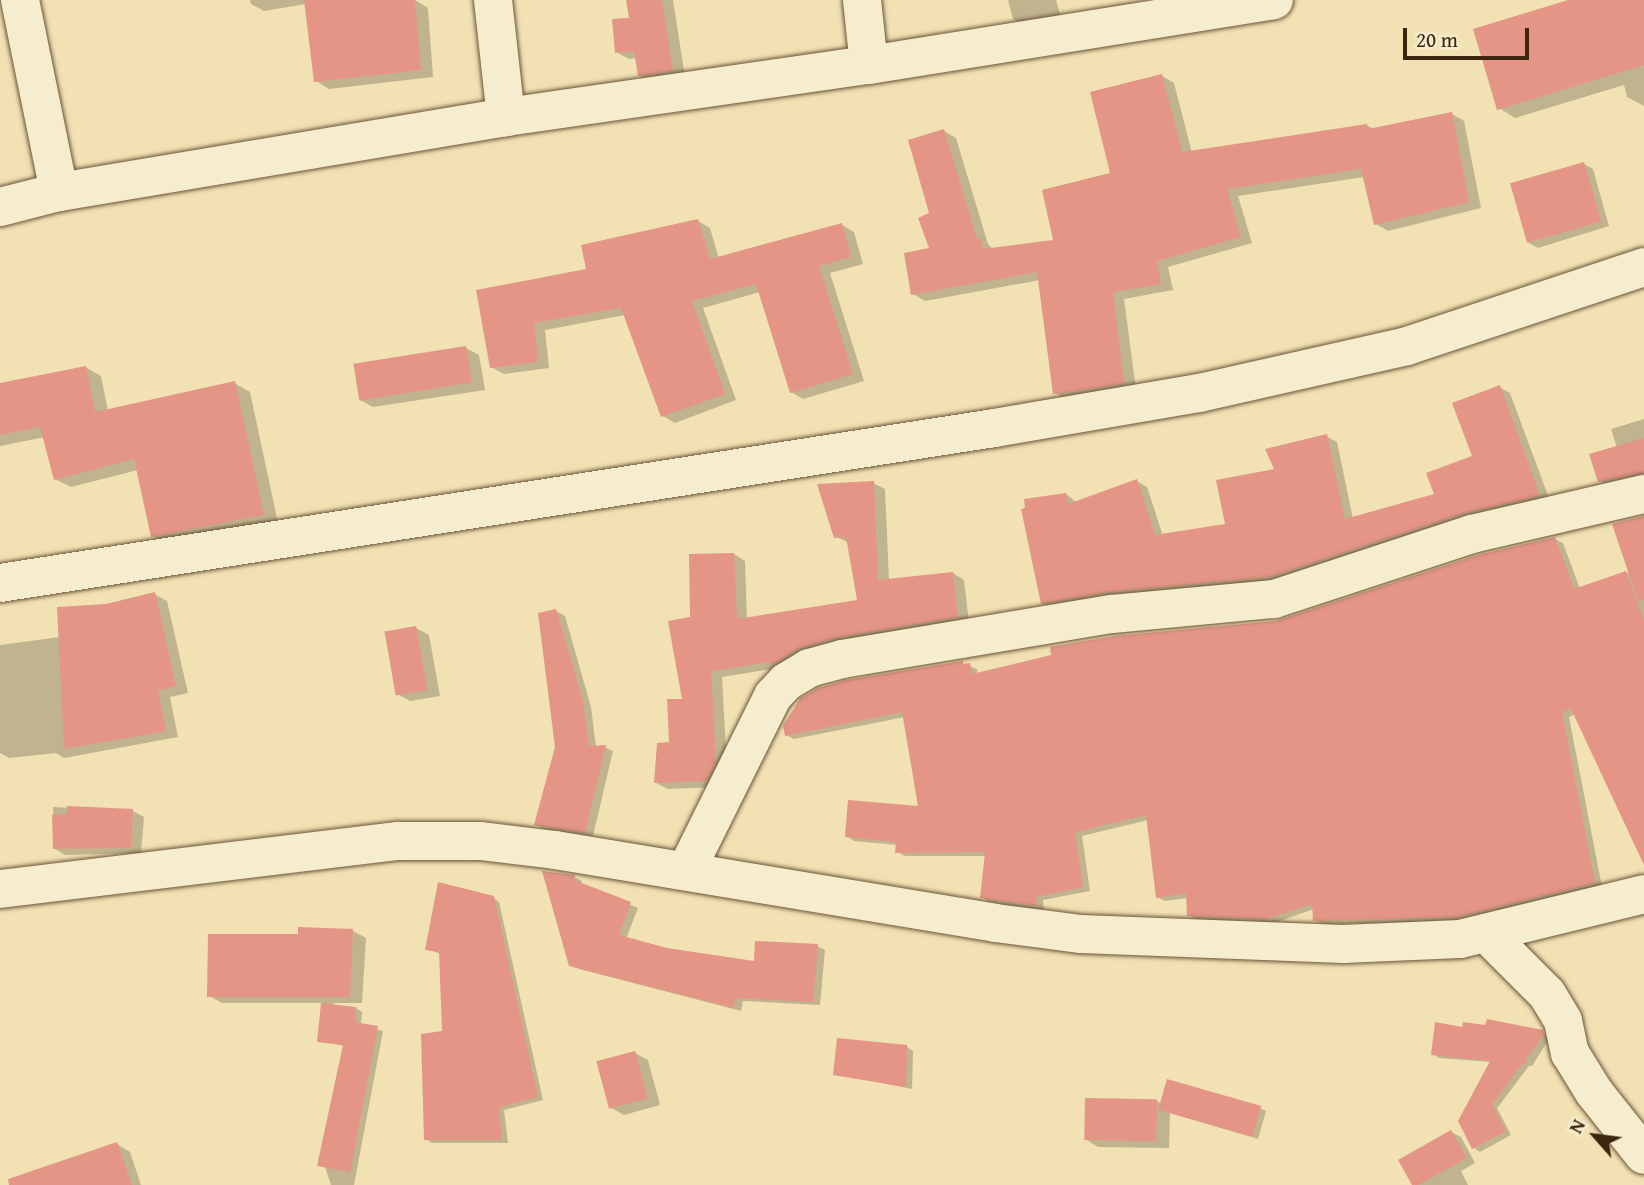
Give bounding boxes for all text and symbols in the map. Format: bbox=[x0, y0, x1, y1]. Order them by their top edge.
scale bar bbox=[1406, 14, 1532, 58]
text: 20 m bbox=[1416, 24, 1458, 55]
north arrow bbox=[1560, 1101, 1630, 1171]
text: N bbox=[1561, 1114, 1592, 1138]

